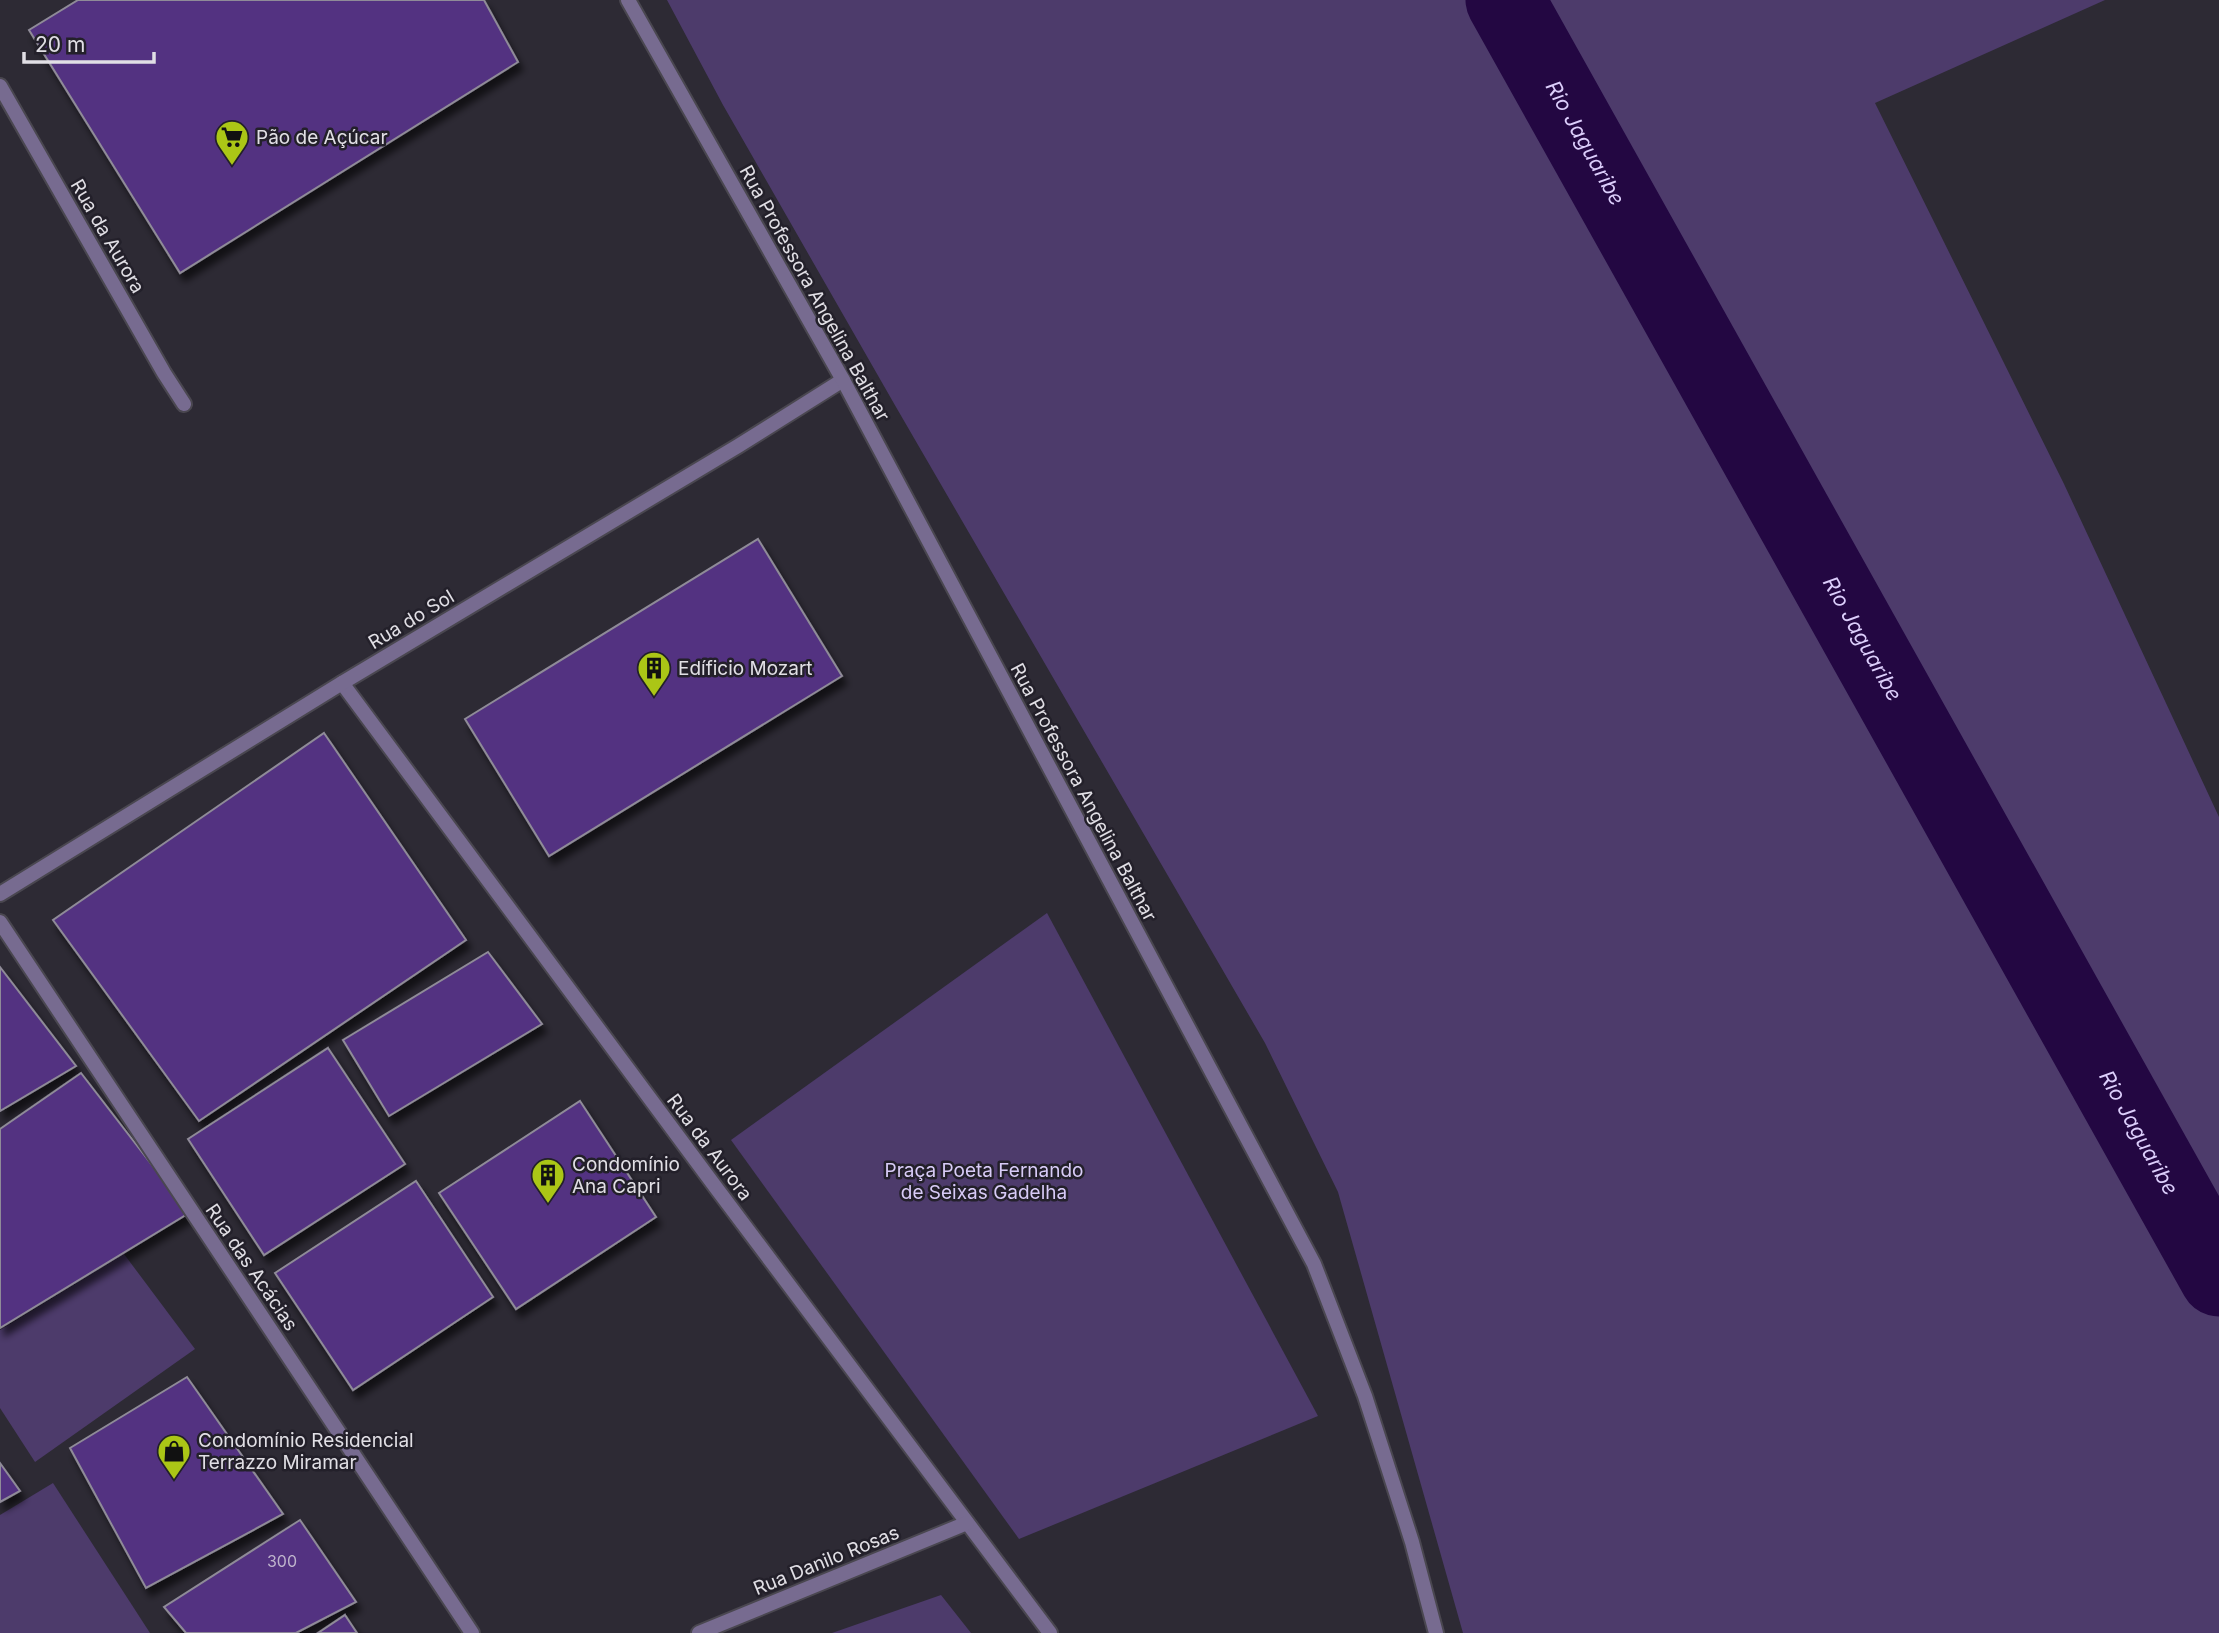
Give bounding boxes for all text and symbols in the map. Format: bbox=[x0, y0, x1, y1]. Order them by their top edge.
scale bar bbox=[24, 21, 154, 65]
text: 20 m bbox=[35, 32, 85, 57]
water label: Rio Jaguaribe bbox=[1541, 76, 1630, 209]
supermarket icon: Pão de Açúcar bbox=[213, 118, 251, 167]
place label: Pão de Açúcar bbox=[256, 126, 388, 149]
street label: Rua Professora Angelina Balthar bbox=[735, 161, 895, 425]
street label: Rua da Aurora bbox=[66, 175, 149, 297]
water label: Rio Jaguaribe bbox=[1818, 572, 1907, 705]
street label: Rua do Sol bbox=[364, 585, 458, 654]
building icon: Edíficio Mozart bbox=[635, 649, 673, 698]
place label: Edíficio Mozart bbox=[678, 657, 813, 680]
street label: Rua Professora Angelina Balthar bbox=[1006, 659, 1161, 925]
water label: Rio Jaguaribe bbox=[2094, 1066, 2184, 1199]
street label: Rua da Aurora bbox=[662, 1089, 757, 1205]
place label: Condomínio Ana Capri bbox=[572, 1153, 680, 1198]
building icon: Condomínio Ana Capri bbox=[529, 1156, 567, 1205]
park label: Praça Poeta Fernando de Seixas Gadelha bbox=[885, 1159, 1083, 1204]
street label: Rua das Acácias bbox=[201, 1199, 303, 1335]
place label: Condomínio Residencial Terrazzo Miramar bbox=[198, 1429, 414, 1474]
shop icon: Condomínio Residencial Terrazzo Miramar bbox=[155, 1432, 193, 1481]
street label: Rua Danilo Rosas bbox=[750, 1521, 902, 1600]
house number: 300 bbox=[267, 1551, 297, 1571]

